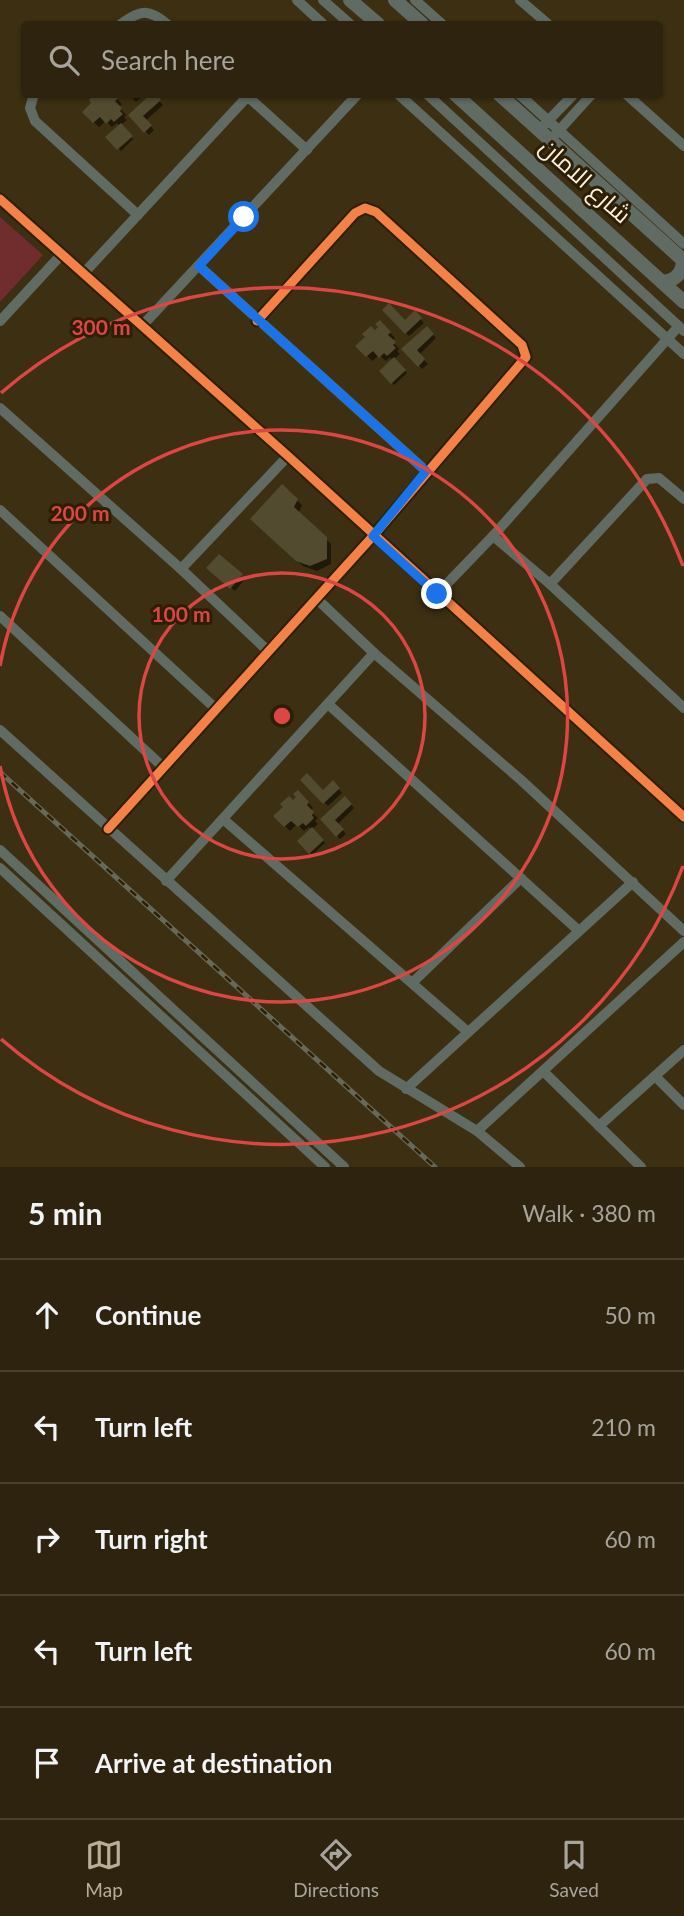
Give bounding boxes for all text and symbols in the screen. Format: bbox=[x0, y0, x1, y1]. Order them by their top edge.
search box bbox=[21, 21, 663, 98]
icon: search bbox=[45, 41, 83, 79]
text: Search here bbox=[101, 44, 235, 76]
street label: شارع الامان bbox=[532, 131, 638, 231]
route start bbox=[228, 201, 259, 232]
text: 300 m bbox=[71, 314, 131, 339]
text: 200 m bbox=[50, 500, 110, 525]
route end bbox=[421, 578, 452, 609]
text: 100 m bbox=[151, 601, 211, 626]
centre of rings bbox=[270, 704, 294, 728]
text: 5 min bbox=[28, 1195, 102, 1231]
text: Walk · 380 m bbox=[522, 1199, 656, 1227]
icon: ahead bbox=[28, 1296, 66, 1334]
text: Continue bbox=[95, 1299, 201, 1331]
text: 50 m bbox=[605, 1301, 656, 1329]
icon: left bbox=[28, 1408, 66, 1446]
text: Turn left bbox=[95, 1411, 192, 1443]
text: 210 m bbox=[591, 1413, 656, 1441]
icon: right bbox=[28, 1520, 66, 1558]
text: Turn right bbox=[95, 1523, 208, 1555]
text: 60 m bbox=[605, 1525, 656, 1553]
icon: left bbox=[28, 1632, 66, 1670]
text: Turn left bbox=[95, 1635, 192, 1667]
text: 60 m bbox=[605, 1637, 656, 1665]
icon: arrive bbox=[28, 1744, 66, 1782]
text: Arrive at destination bbox=[95, 1747, 332, 1779]
tab: Map bbox=[85, 1836, 123, 1901]
tab: Directions bbox=[293, 1836, 379, 1901]
tab: Saved bbox=[549, 1836, 599, 1901]

